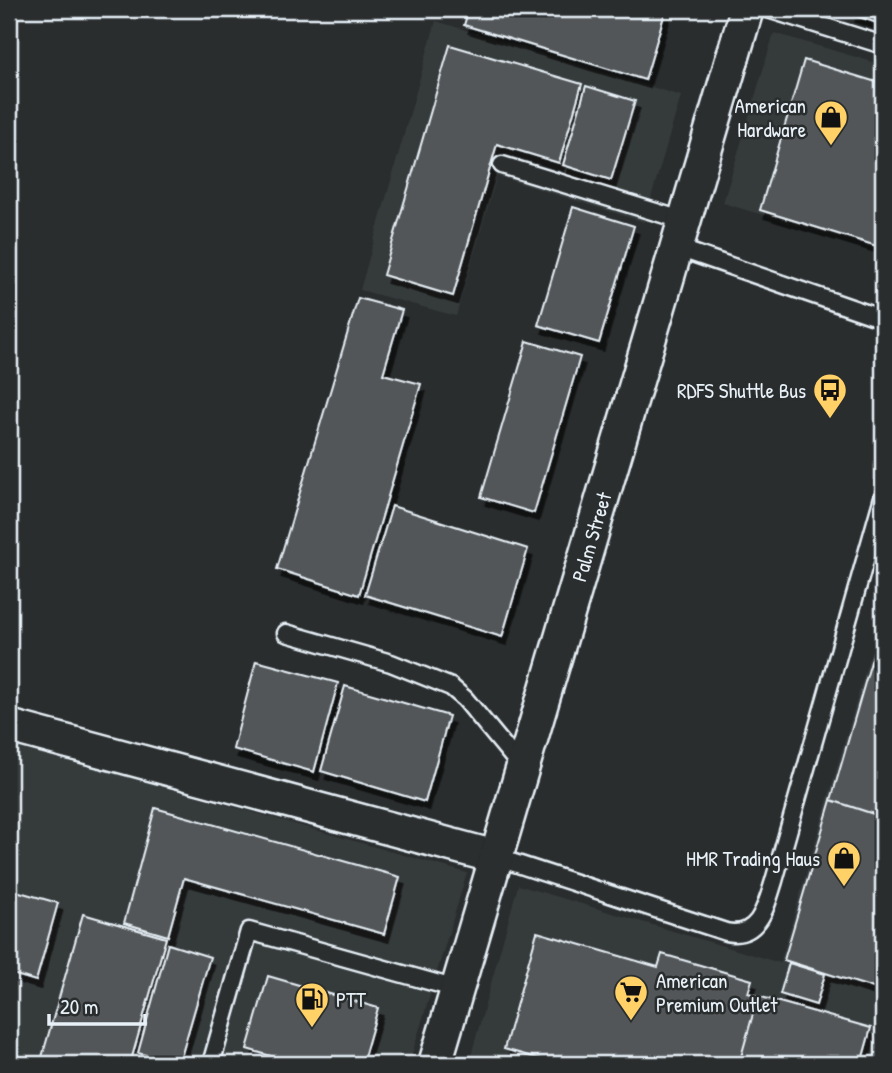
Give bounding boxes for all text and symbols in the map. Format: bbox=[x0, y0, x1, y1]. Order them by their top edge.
place label: American Hardware bbox=[734, 91, 806, 144]
shop icon: American Hardware bbox=[812, 98, 850, 147]
bus stop icon: RDFS Shuttle Bus bbox=[811, 371, 849, 420]
place label: RDFS Shuttle Bus bbox=[677, 376, 806, 405]
street label: Palm Street bbox=[564, 488, 618, 585]
shop icon: HMR Trading Haus bbox=[825, 839, 863, 888]
place label: HMR Trading Haus bbox=[686, 844, 820, 873]
place label: American Premium Outlet bbox=[656, 966, 778, 1019]
supermarket icon: American Premium Outlet bbox=[612, 973, 650, 1022]
fuel station icon: PTT bbox=[293, 980, 331, 1029]
scale bar bbox=[49, 982, 145, 1026]
place label: PTT bbox=[336, 985, 367, 1014]
text: 20 m bbox=[60, 992, 98, 1021]

